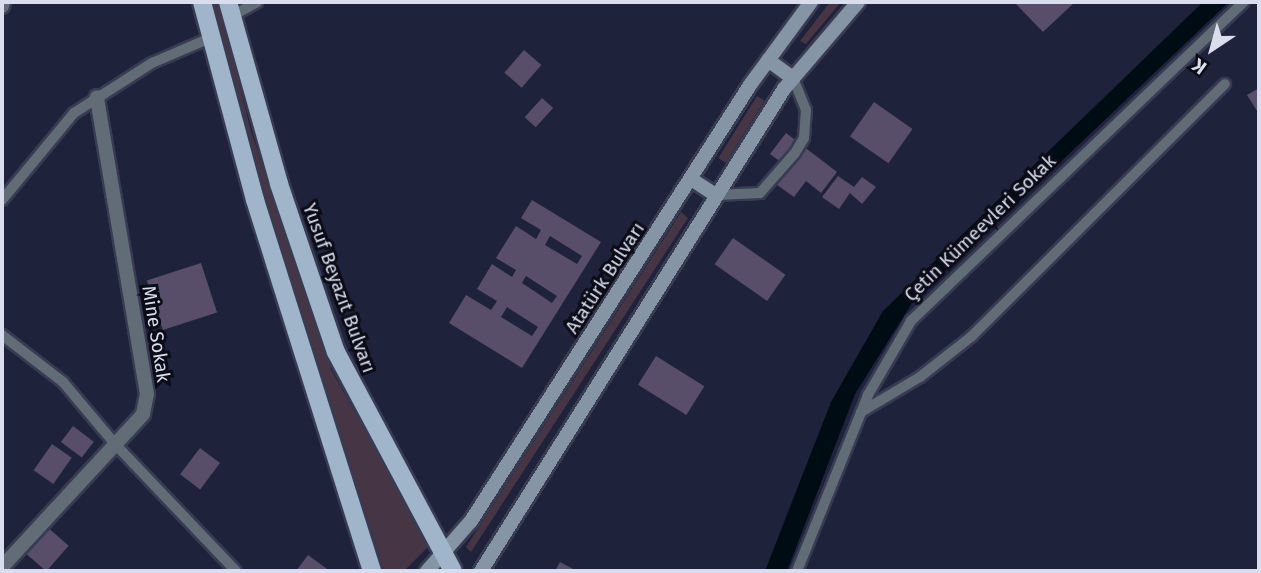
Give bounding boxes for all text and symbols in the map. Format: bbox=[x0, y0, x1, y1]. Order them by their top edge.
north arrow bbox=[1177, 14, 1247, 84]
text: K bbox=[1188, 54, 1211, 79]
street label: Çetin Kümeevleri Sokak bbox=[899, 150, 1061, 306]
street label: Yusuf Beyazıt Bulvarı bbox=[298, 200, 380, 376]
street label: Atatürk Bulvarı bbox=[561, 218, 649, 338]
street label: Mine Sokak bbox=[137, 284, 175, 384]

